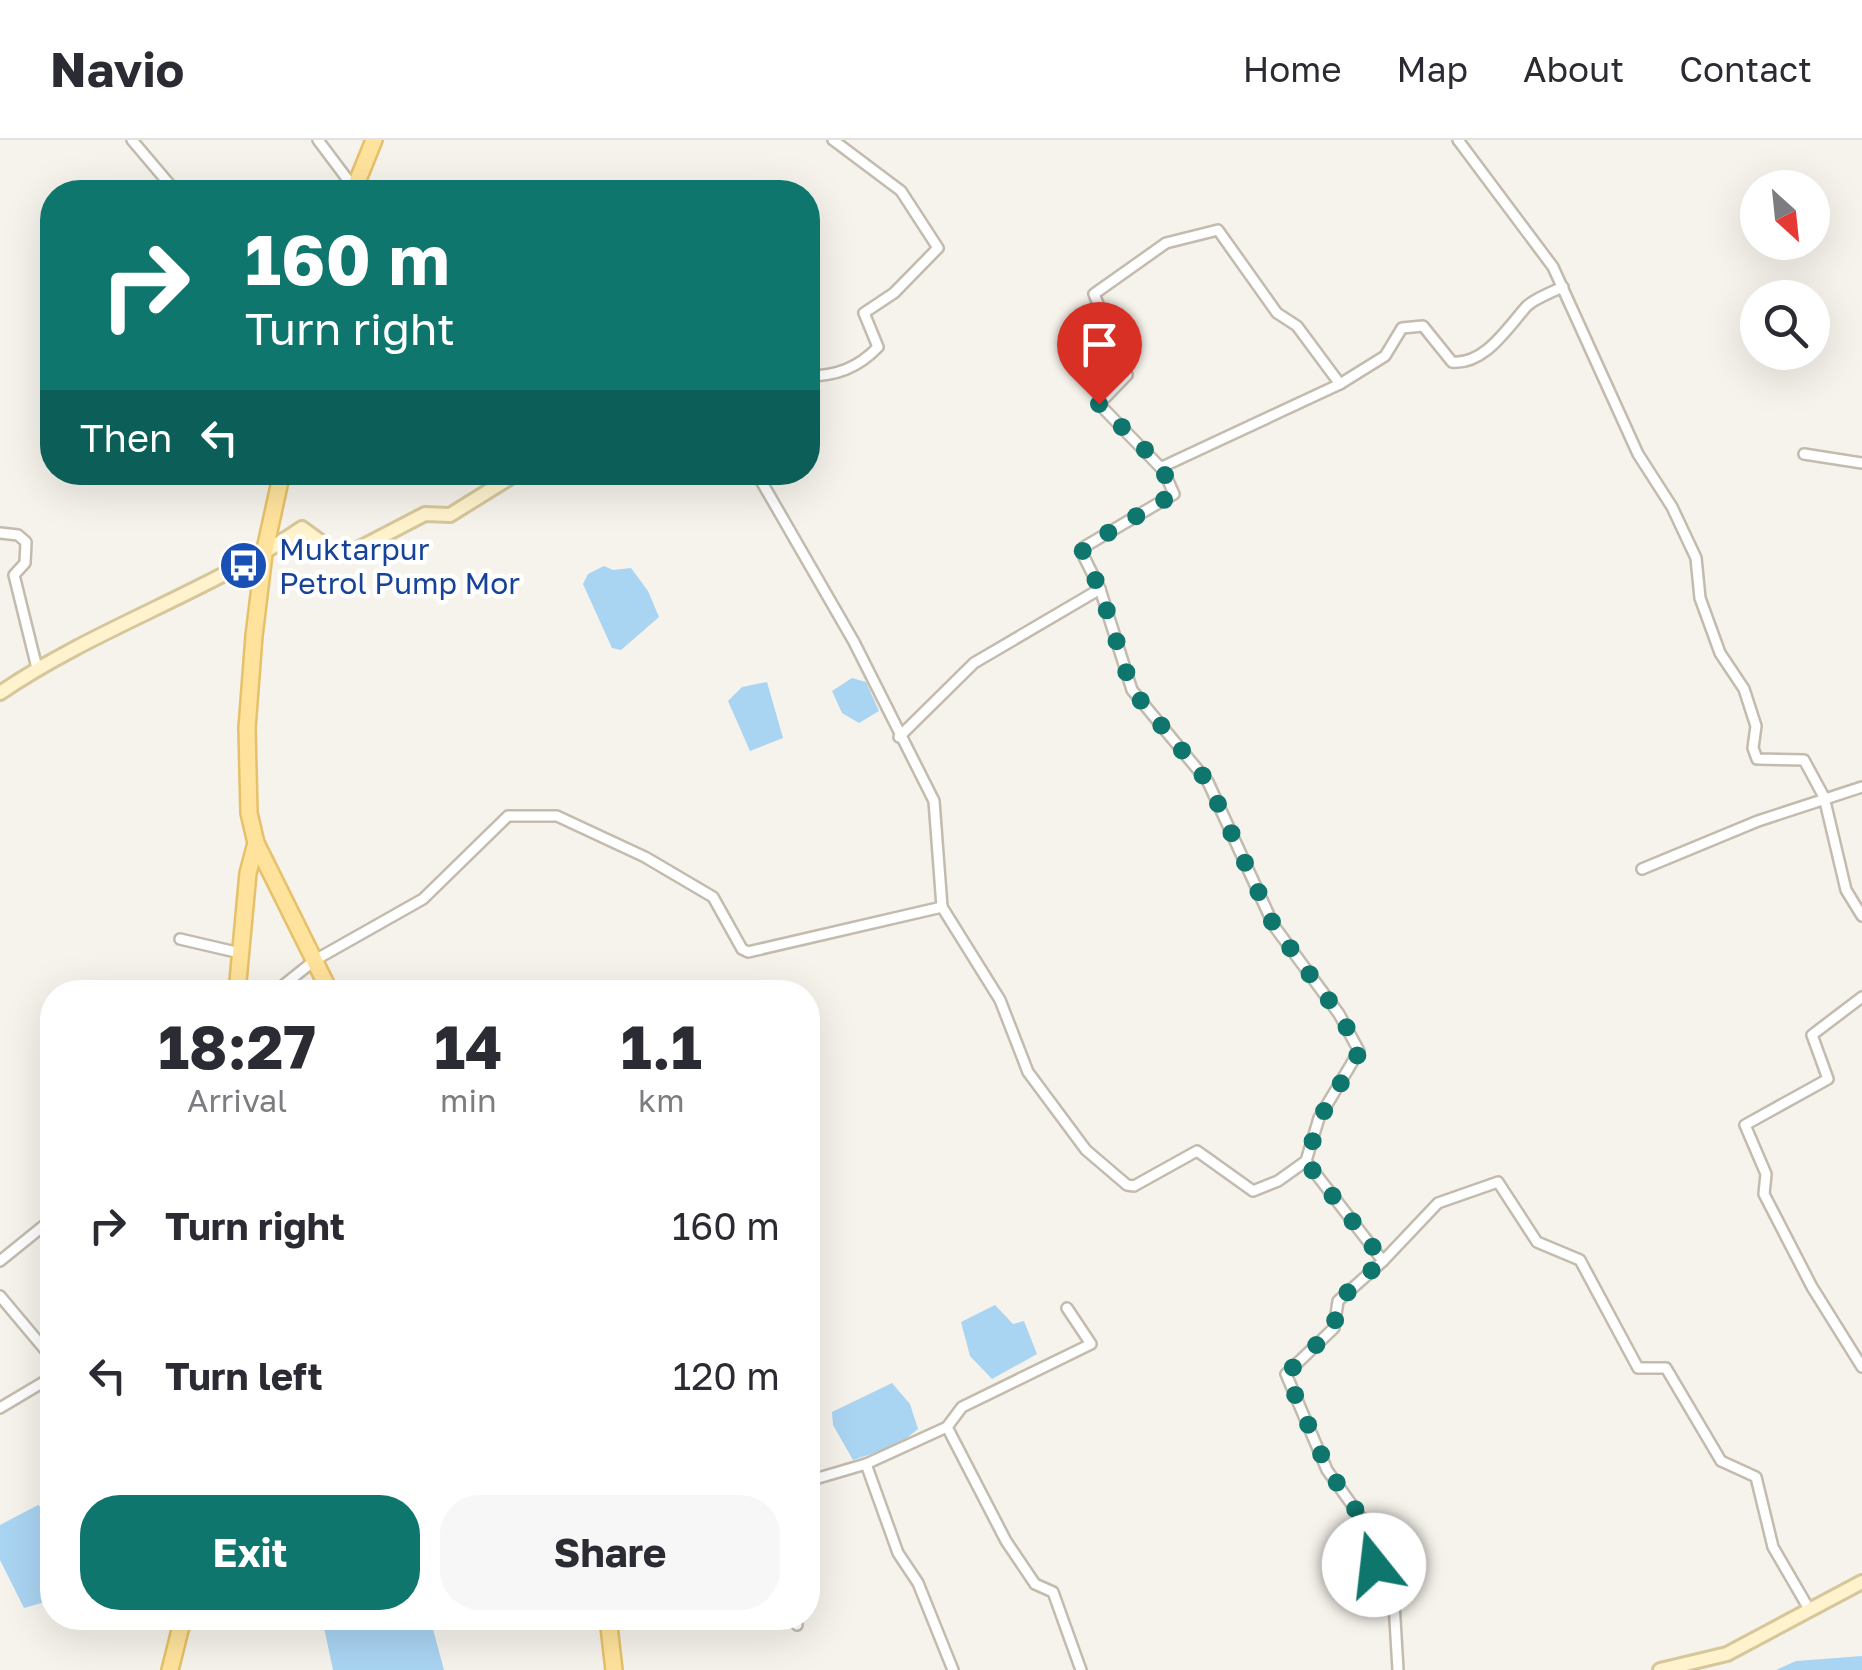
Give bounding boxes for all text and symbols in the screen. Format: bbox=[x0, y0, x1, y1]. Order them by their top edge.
text: Navio bbox=[50, 40, 184, 98]
text: Home bbox=[1243, 48, 1342, 90]
text: Map bbox=[1397, 48, 1468, 90]
text: About bbox=[1523, 48, 1624, 90]
text: Contact bbox=[1679, 48, 1812, 90]
north arrow bbox=[1740, 170, 1830, 260]
map controls bbox=[1740, 170, 1830, 370]
text: 160 m bbox=[245, 216, 450, 300]
icon: right bbox=[80, 220, 210, 350]
button: search bbox=[1740, 280, 1830, 370]
text: Turn right bbox=[245, 301, 455, 355]
pin bbox=[1057, 302, 1142, 405]
icon: arrive bbox=[1072, 317, 1127, 372]
icon: left bbox=[192, 410, 247, 465]
text: Then bbox=[80, 415, 172, 460]
place label: Muktarpur Petrol Pump Mor bbox=[279, 531, 520, 601]
bus stop icon: Muktarpur Petrol Pump Mor bbox=[218, 540, 270, 592]
text: 18:27 bbox=[158, 1010, 316, 1082]
text: 14 bbox=[434, 1010, 503, 1082]
text: 1.1 bbox=[621, 1010, 702, 1082]
text: Arrival bbox=[187, 1081, 287, 1119]
text: min bbox=[440, 1081, 497, 1119]
text: km bbox=[638, 1081, 684, 1119]
icon: right bbox=[80, 1198, 135, 1253]
text: Turn right bbox=[165, 1203, 345, 1248]
text: 160 m bbox=[672, 1203, 780, 1248]
icon: left bbox=[80, 1348, 135, 1403]
text: Turn left bbox=[165, 1353, 323, 1398]
text: 120 m bbox=[673, 1353, 780, 1398]
button: Exit bbox=[80, 1495, 420, 1610]
button: Share bbox=[440, 1495, 780, 1610]
position arrow bbox=[1322, 1513, 1426, 1617]

